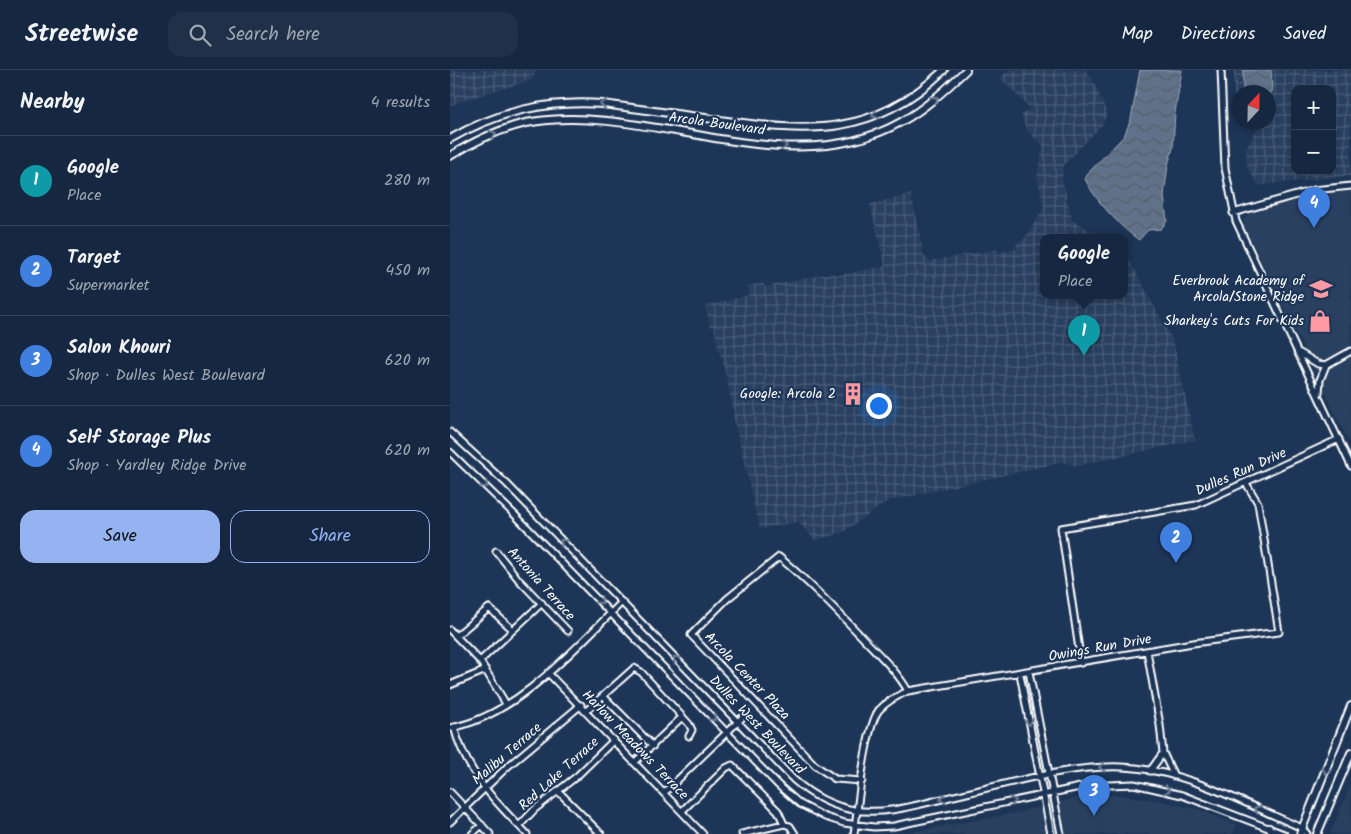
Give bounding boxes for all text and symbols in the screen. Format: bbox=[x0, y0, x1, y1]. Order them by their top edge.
search box bbox=[168, 12, 518, 57]
text: Streetwise bbox=[25, 15, 138, 54]
text: Search here bbox=[226, 20, 320, 50]
text: Map bbox=[1121, 20, 1153, 49]
text: Directions bbox=[1181, 20, 1255, 49]
text: Saved bbox=[1283, 20, 1326, 49]
icon: search bbox=[186, 21, 214, 49]
north arrow bbox=[1231, 85, 1276, 130]
map controls bbox=[1291, 85, 1336, 175]
button: + bbox=[1291, 85, 1336, 130]
text: Nearby bbox=[20, 86, 85, 119]
text: 4 results bbox=[371, 90, 430, 115]
one-way arrow bbox=[929, 95, 938, 104]
one-way arrow bbox=[598, 99, 606, 110]
street label: Arcola Boulevard bbox=[667, 106, 768, 142]
one-way arrow bbox=[871, 109, 880, 119]
one-way arrow bbox=[488, 130, 497, 140]
button: − bbox=[1291, 130, 1336, 175]
one-way arrow bbox=[780, 140, 788, 151]
text: Google bbox=[67, 153, 119, 183]
text: 1 bbox=[34, 168, 38, 193]
text: 280 m bbox=[384, 168, 430, 193]
text: Place bbox=[67, 183, 101, 208]
pin: 4 bbox=[1298, 187, 1330, 228]
popup bbox=[1040, 234, 1128, 299]
text: Google bbox=[1058, 239, 1110, 269]
text: Target bbox=[67, 243, 121, 273]
text: 2 bbox=[31, 258, 41, 283]
text: 450 m bbox=[385, 258, 430, 283]
text: Place bbox=[1058, 269, 1092, 294]
place label: Everbrook Academy of Arcola/Stone Ridge bbox=[1173, 270, 1306, 308]
text: Supermarket bbox=[67, 273, 150, 298]
school or university icon: Everbrook Academy of Arcola/Stone Ridge bbox=[1308, 276, 1334, 302]
shop icon: Sharkey's Cuts For Kids bbox=[1307, 308, 1333, 334]
place label: Sharkey's Cuts For Kids bbox=[1164, 310, 1304, 332]
pin: 1 bbox=[1068, 315, 1100, 356]
text: Salon Khouri bbox=[67, 333, 171, 363]
text: 3 bbox=[32, 348, 40, 373]
text: 620 m bbox=[385, 348, 430, 373]
text: Shop · Dulles West Boulevard bbox=[67, 363, 265, 388]
building icon: Google: Arcola 2 bbox=[840, 381, 866, 407]
place label: Google: Arcola 2 bbox=[740, 383, 836, 405]
your location bbox=[866, 393, 892, 419]
text: Self Storage Plus bbox=[67, 423, 211, 453]
text: 4 bbox=[32, 438, 40, 463]
text: 620 m bbox=[385, 438, 430, 463]
street label: Dulles Run Drive bbox=[1192, 442, 1291, 502]
text: Shop · Yardley Ridge Drive bbox=[67, 453, 246, 478]
one-way arrow bbox=[480, 480, 489, 489]
button: Save bbox=[20, 510, 220, 563]
button: Share bbox=[230, 510, 430, 563]
pin: 2 bbox=[1160, 522, 1192, 563]
one-way arrow bbox=[560, 539, 569, 548]
street label: Antonia Terrace bbox=[502, 542, 581, 626]
one-way arrow bbox=[594, 595, 603, 604]
street label: Arcola Center Plaza bbox=[699, 627, 795, 725]
street label: Owings Run Drive bbox=[1047, 628, 1154, 668]
one-way arrow bbox=[673, 655, 682, 664]
street label: Dulles West Boulevard bbox=[704, 670, 811, 780]
street label: Harlow Meadows Terrace bbox=[576, 685, 694, 806]
one-way arrow bbox=[707, 712, 716, 721]
street label: Malibu Terrace bbox=[467, 717, 547, 791]
one-way arrow bbox=[1023, 717, 1033, 726]
street label: Red Lake Terrace bbox=[514, 731, 605, 816]
one-way arrow bbox=[1098, 762, 1106, 772]
one-way arrow bbox=[1322, 766, 1333, 775]
pin: 3 bbox=[1078, 775, 1110, 816]
one-way arrow bbox=[1162, 785, 1170, 795]
one-way arrow bbox=[938, 793, 947, 804]
one-way arrow bbox=[1008, 796, 1017, 807]
one-way arrow bbox=[1253, 805, 1262, 816]

